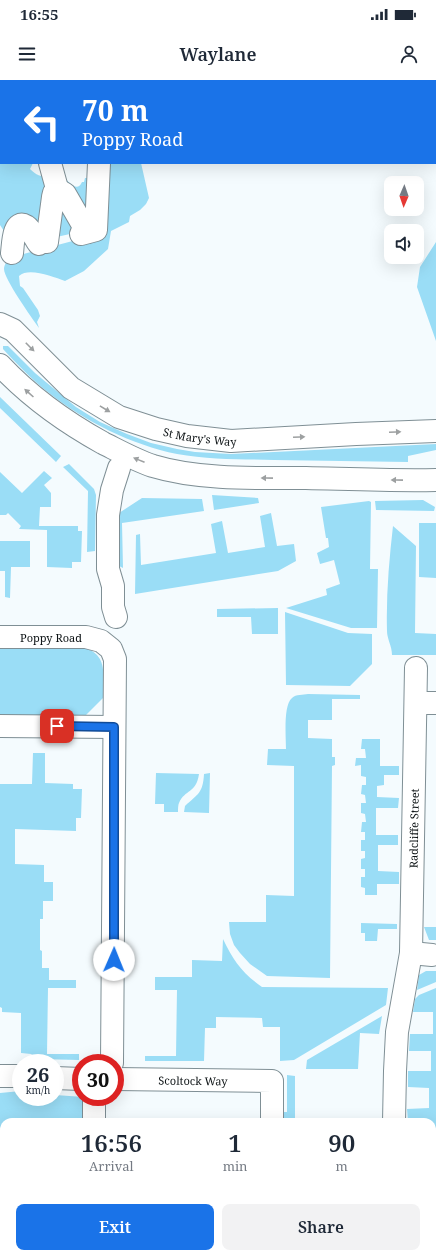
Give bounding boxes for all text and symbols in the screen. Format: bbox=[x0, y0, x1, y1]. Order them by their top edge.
text: 16:55 bbox=[20, 4, 58, 24]
text: Waylane bbox=[180, 42, 256, 66]
icon: menu bbox=[16, 43, 38, 65]
icon: person bbox=[398, 43, 420, 65]
text: 70 m bbox=[82, 91, 149, 129]
icon: left bbox=[16, 96, 68, 148]
text: Poppy Road bbox=[82, 127, 183, 151]
north arrow bbox=[384, 176, 424, 216]
map controls bbox=[384, 176, 424, 264]
button: sound bbox=[384, 224, 424, 264]
one-way arrow bbox=[25, 342, 35, 352]
one-way arrow bbox=[24, 389, 33, 398]
one-way arrow bbox=[99, 405, 111, 412]
street label: St Mary's Way bbox=[162, 423, 238, 449]
one-way arrow bbox=[389, 429, 401, 436]
one-way arrow bbox=[293, 433, 305, 440]
one-way arrow bbox=[133, 457, 145, 463]
one-way arrow bbox=[260, 475, 273, 481]
one-way arrow bbox=[391, 476, 403, 483]
street label: Poppy Road bbox=[20, 630, 82, 645]
pin bbox=[40, 709, 74, 743]
icon: arrive bbox=[46, 715, 68, 737]
street label: Radcliffe Street bbox=[405, 788, 421, 868]
position arrow bbox=[93, 939, 135, 981]
speed limit sign: 30 bbox=[72, 1054, 124, 1106]
text: 26 bbox=[27, 1061, 49, 1088]
street label: Scoltock Way bbox=[158, 1072, 228, 1088]
text: km/h bbox=[26, 1083, 50, 1097]
text: 16:56 bbox=[81, 1126, 142, 1159]
text: 1 bbox=[228, 1126, 242, 1159]
text: 90 bbox=[328, 1126, 355, 1159]
text: Arrival bbox=[89, 1157, 134, 1175]
text: min bbox=[223, 1157, 248, 1175]
text: m bbox=[336, 1157, 348, 1175]
button: Exit bbox=[16, 1204, 214, 1250]
button: Share bbox=[222, 1204, 420, 1250]

